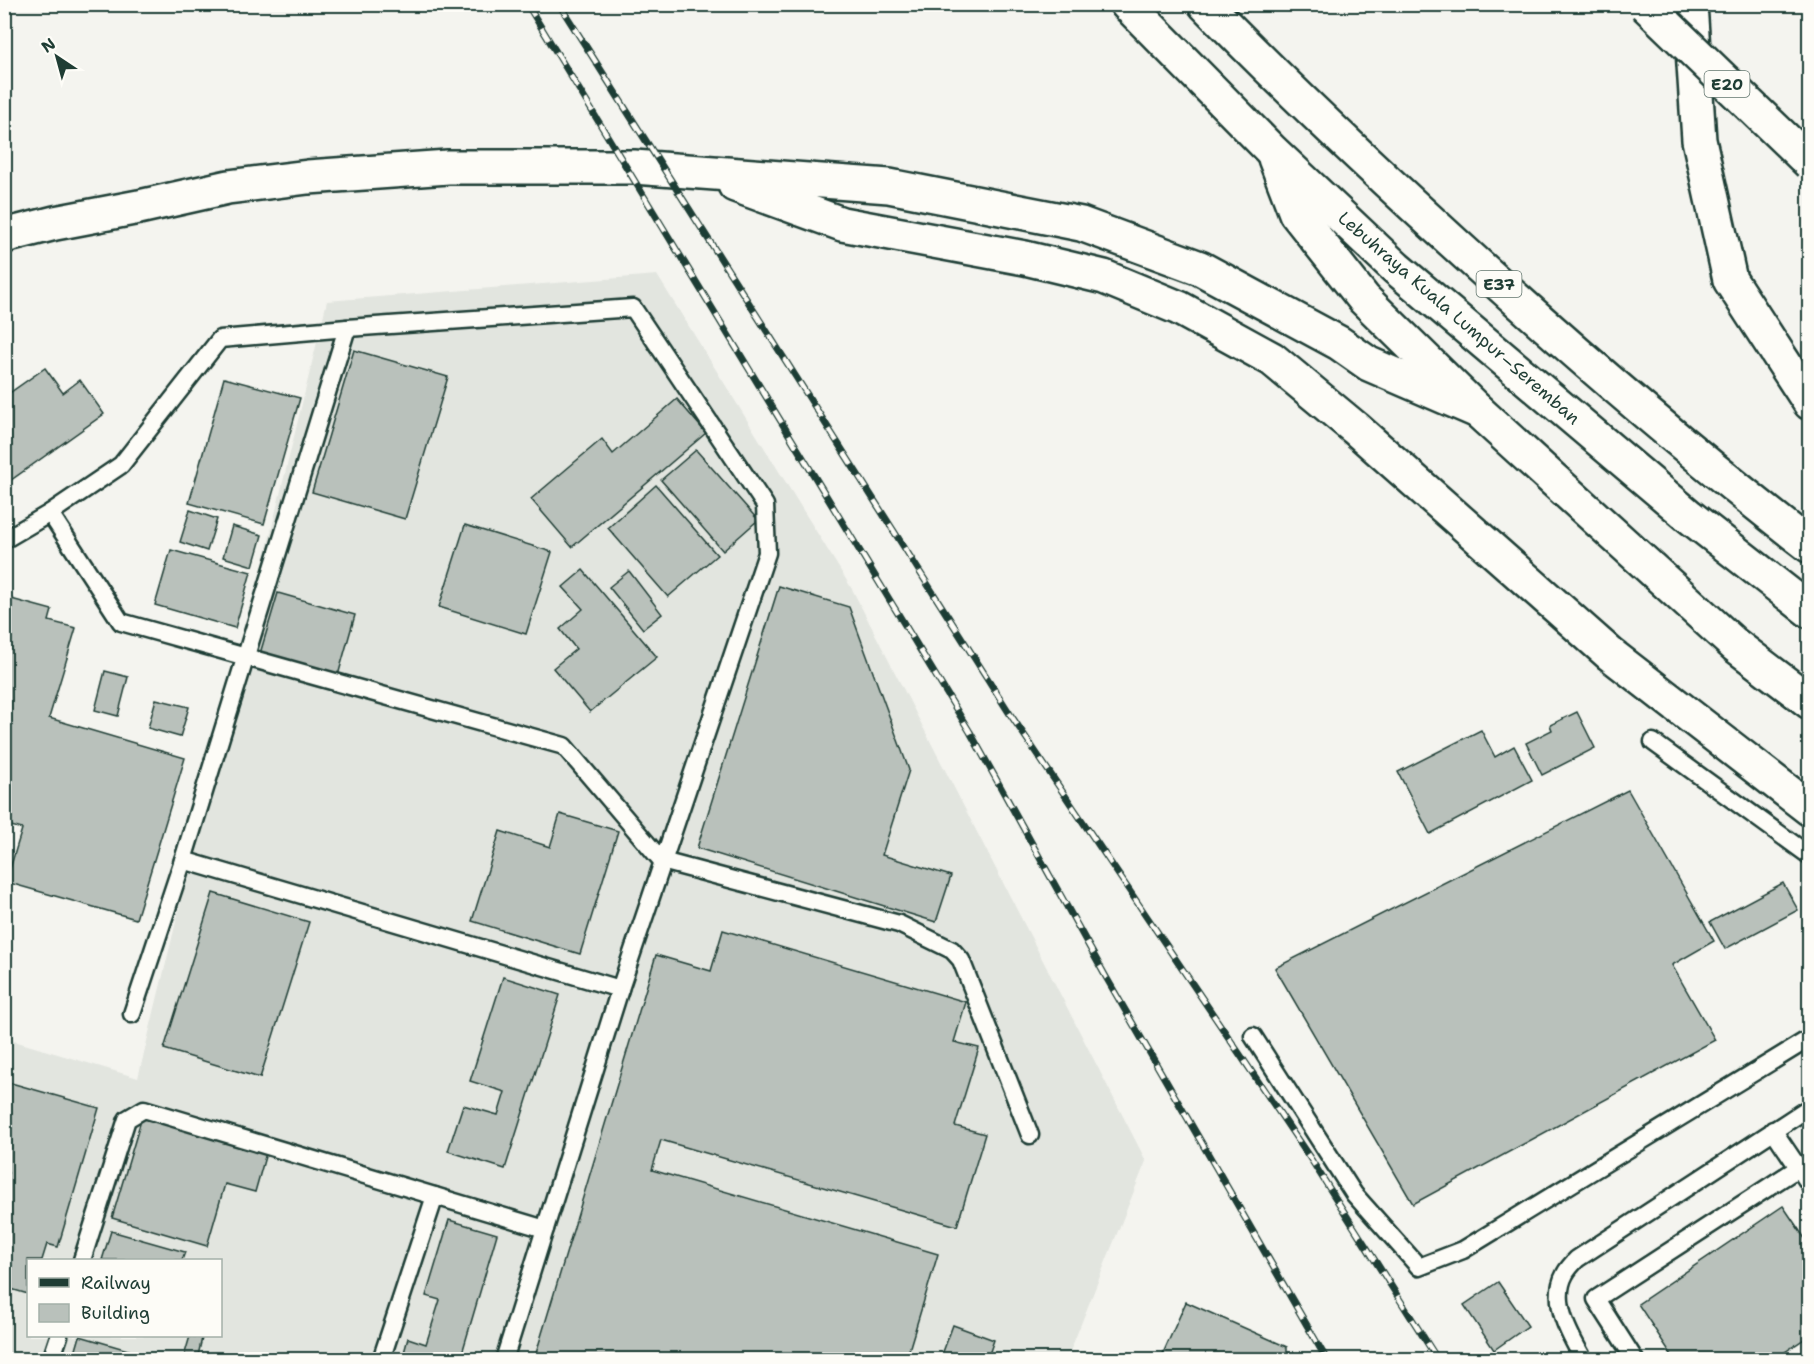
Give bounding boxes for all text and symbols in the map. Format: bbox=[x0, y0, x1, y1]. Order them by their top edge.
north arrow bbox=[27, 27, 87, 87]
text: N bbox=[37, 33, 60, 57]
road number: E20 bbox=[1704, 71, 1750, 97]
street label: Lebuhraya Kuala Lumpur–Seremban bbox=[1333, 206, 1585, 430]
road number: E37 bbox=[1476, 271, 1522, 297]
legend bbox=[27, 1259, 222, 1337]
text: Railway bbox=[81, 1271, 151, 1295]
text: Building bbox=[81, 1301, 150, 1325]

